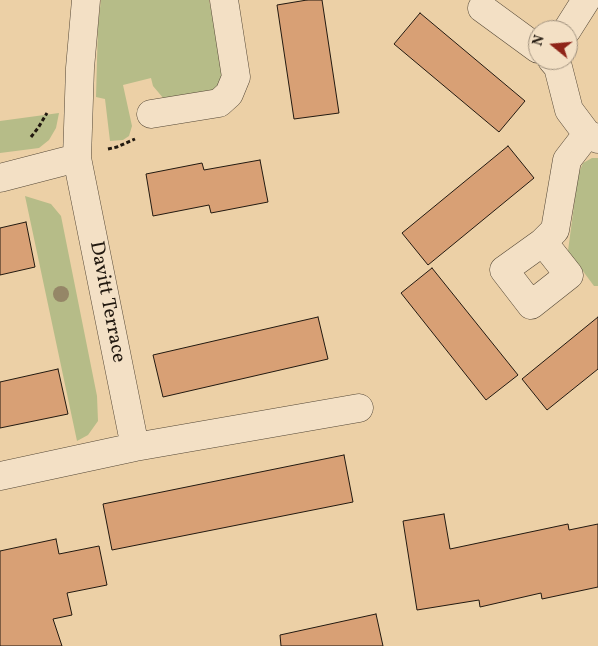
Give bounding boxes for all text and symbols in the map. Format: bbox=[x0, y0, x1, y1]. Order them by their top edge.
north arrow bbox=[528, 20, 578, 70]
text: N bbox=[529, 33, 550, 48]
street label: Davitt Terrace bbox=[82, 239, 130, 365]

